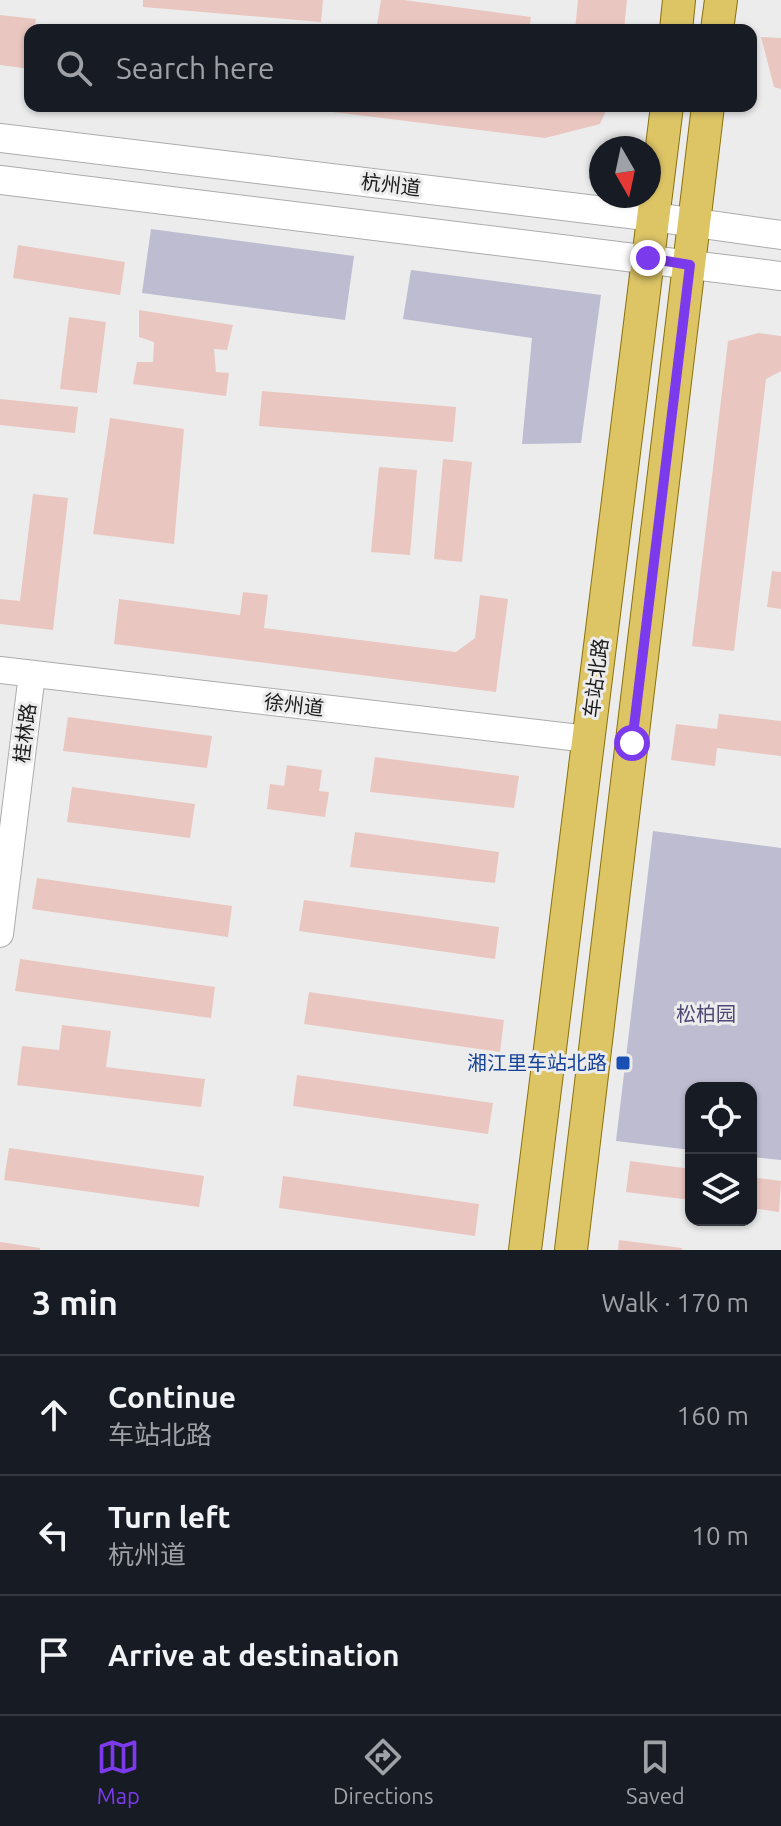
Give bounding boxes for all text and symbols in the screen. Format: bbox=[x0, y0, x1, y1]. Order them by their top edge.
search box bbox=[24, 24, 757, 112]
icon: search bbox=[52, 46, 96, 90]
text: Search here bbox=[116, 51, 275, 85]
north arrow bbox=[589, 136, 661, 208]
street label: 杭州道 bbox=[360, 169, 422, 200]
route end bbox=[630, 240, 666, 276]
street label: 车站北路 bbox=[579, 637, 612, 719]
street label: 徐州道 bbox=[263, 689, 325, 720]
street label: 桂林路 bbox=[9, 702, 40, 764]
route start bbox=[614, 725, 650, 761]
park label: 松柏园 bbox=[676, 1002, 736, 1025]
place label: 湘江里车站北路 bbox=[467, 1051, 607, 1074]
marker: 湘江里车站北路 bbox=[614, 1054, 632, 1072]
map controls bbox=[685, 1082, 757, 1226]
button: locate bbox=[685, 1082, 757, 1154]
button: layers bbox=[685, 1154, 757, 1226]
text: 3 min bbox=[32, 1283, 118, 1321]
text: Walk · 170 m bbox=[601, 1288, 749, 1317]
text: Continue bbox=[108, 1380, 236, 1414]
icon: ahead bbox=[32, 1393, 76, 1437]
text: 160 m bbox=[677, 1401, 749, 1430]
text: 车站北路 bbox=[108, 1420, 212, 1449]
text: Turn left bbox=[108, 1500, 230, 1534]
icon: left bbox=[32, 1513, 76, 1557]
text: 10 m bbox=[691, 1521, 749, 1550]
text: 杭州道 bbox=[108, 1540, 186, 1569]
icon: arrive bbox=[32, 1633, 76, 1677]
text: Arrive at destination bbox=[108, 1638, 400, 1672]
tab: Map bbox=[96, 1735, 140, 1808]
tab: Directions bbox=[333, 1735, 433, 1808]
tab: Saved bbox=[626, 1735, 685, 1808]

